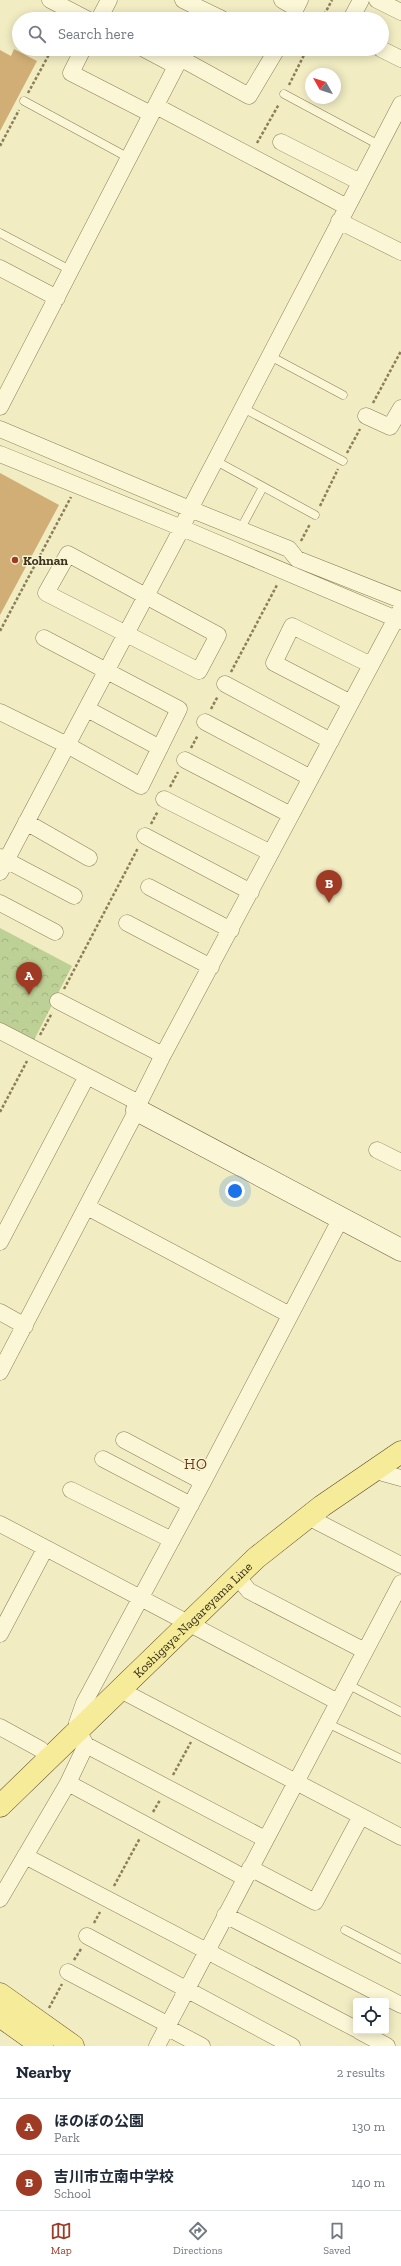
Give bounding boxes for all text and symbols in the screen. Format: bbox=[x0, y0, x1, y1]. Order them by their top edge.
search box bbox=[12, 12, 389, 56]
icon: search bbox=[26, 23, 48, 45]
text: Search here bbox=[58, 25, 134, 43]
north arrow bbox=[305, 68, 341, 104]
place label: Kohnan bbox=[23, 553, 68, 568]
marker: Kohnan bbox=[10, 555, 20, 565]
pin: B bbox=[316, 870, 342, 903]
pin: A bbox=[16, 962, 42, 995]
your location bbox=[225, 1181, 245, 1201]
district label: HO bbox=[184, 1455, 208, 1473]
street label: Koshigaya-Nagareyama Line bbox=[130, 1559, 255, 1681]
map controls bbox=[353, 1998, 389, 2034]
button: locate bbox=[353, 1998, 389, 2034]
text: Nearby bbox=[16, 2062, 71, 2082]
text: 2 results bbox=[337, 2065, 385, 2080]
text: ほのぼの公園 bbox=[54, 2112, 144, 2130]
text: A bbox=[25, 2119, 33, 2134]
text: 130 m bbox=[352, 2119, 385, 2134]
text: Park bbox=[54, 2130, 80, 2145]
text: 吉川市立南中学校 bbox=[54, 2168, 174, 2186]
text: B bbox=[25, 2175, 33, 2190]
text: 140 m bbox=[351, 2175, 385, 2190]
text: School bbox=[54, 2186, 91, 2201]
tab: Map bbox=[50, 2220, 72, 2257]
tab: Directions bbox=[173, 2220, 223, 2257]
tab: Saved bbox=[323, 2220, 351, 2257]

